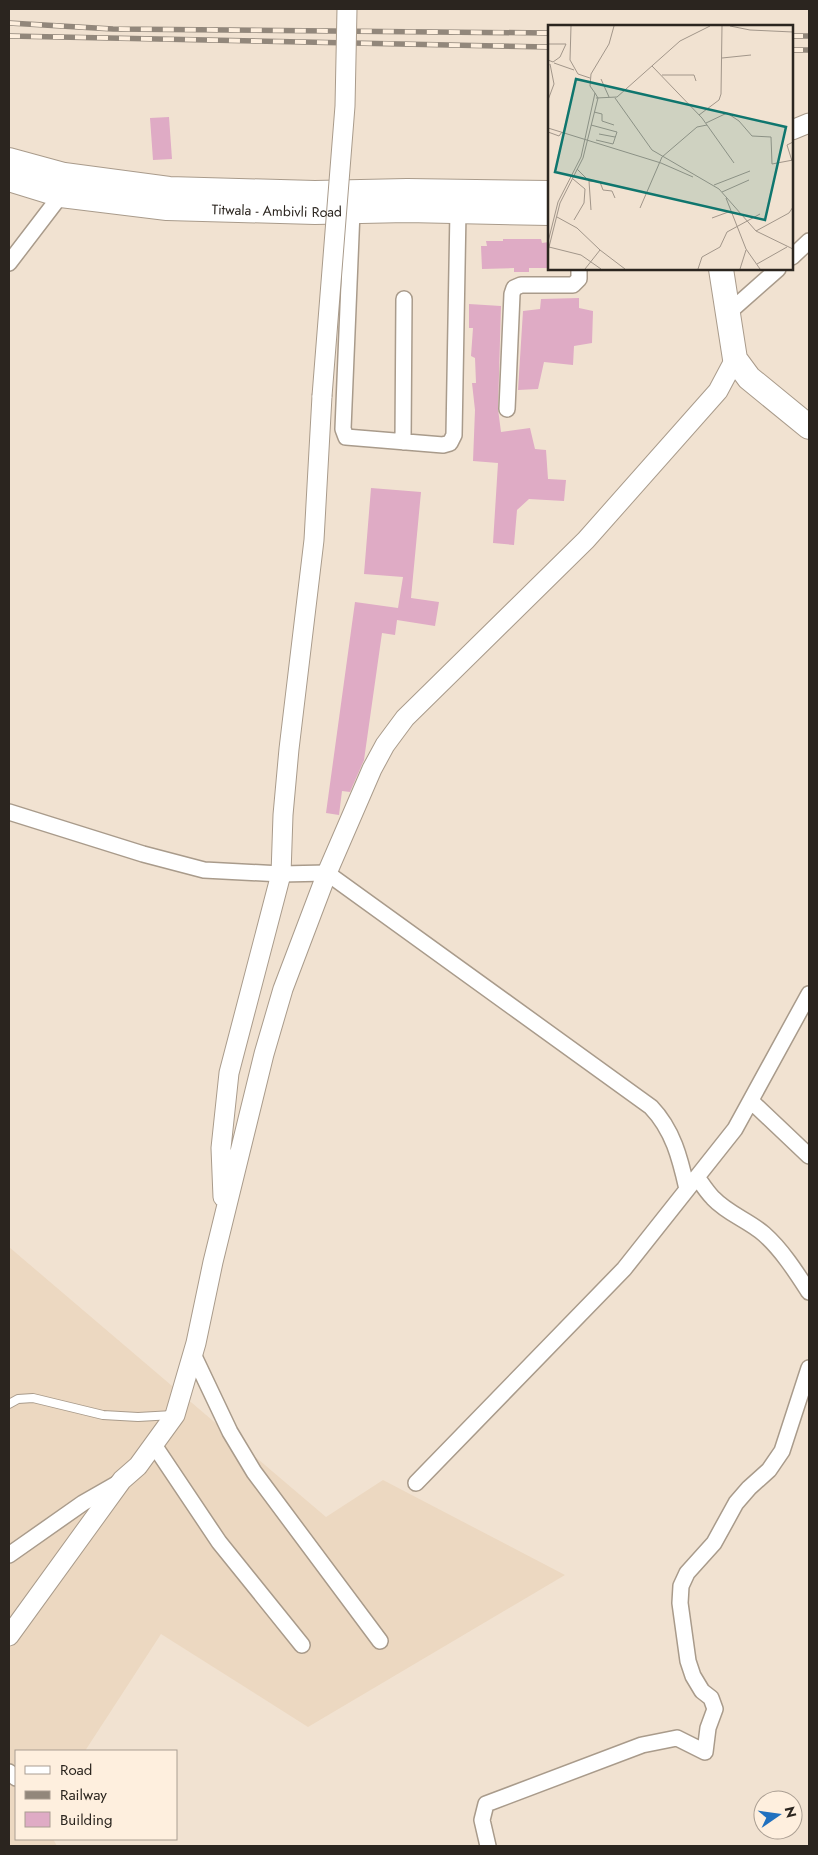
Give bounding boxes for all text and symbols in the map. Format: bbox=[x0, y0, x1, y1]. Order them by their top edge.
inset map bbox=[548, 25, 793, 270]
street label: Titwala - Ambivli Road bbox=[211, 199, 342, 222]
legend bbox=[15, 1750, 178, 1840]
text: Road bbox=[60, 1759, 92, 1781]
text: Railway bbox=[60, 1784, 107, 1806]
north arrow bbox=[753, 1790, 803, 1840]
text: N bbox=[780, 1804, 802, 1820]
text: Building bbox=[60, 1809, 112, 1831]

